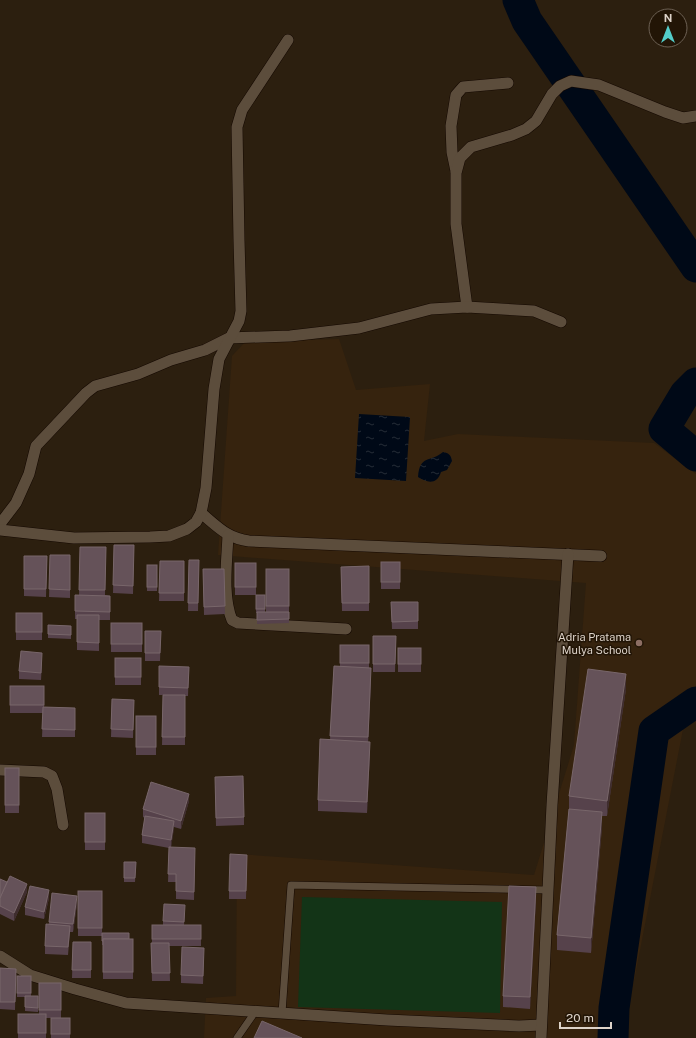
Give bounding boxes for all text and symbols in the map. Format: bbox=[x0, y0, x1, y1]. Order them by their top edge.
north arrow bbox=[648, 8, 688, 48]
text: N bbox=[664, 12, 672, 24]
place label: Adria Pratama Mulya School bbox=[558, 631, 631, 656]
marker: Adria Pratama Mulya School bbox=[634, 638, 644, 648]
scale bar bbox=[560, 1004, 611, 1030]
text: 20 m bbox=[566, 1011, 594, 1025]

